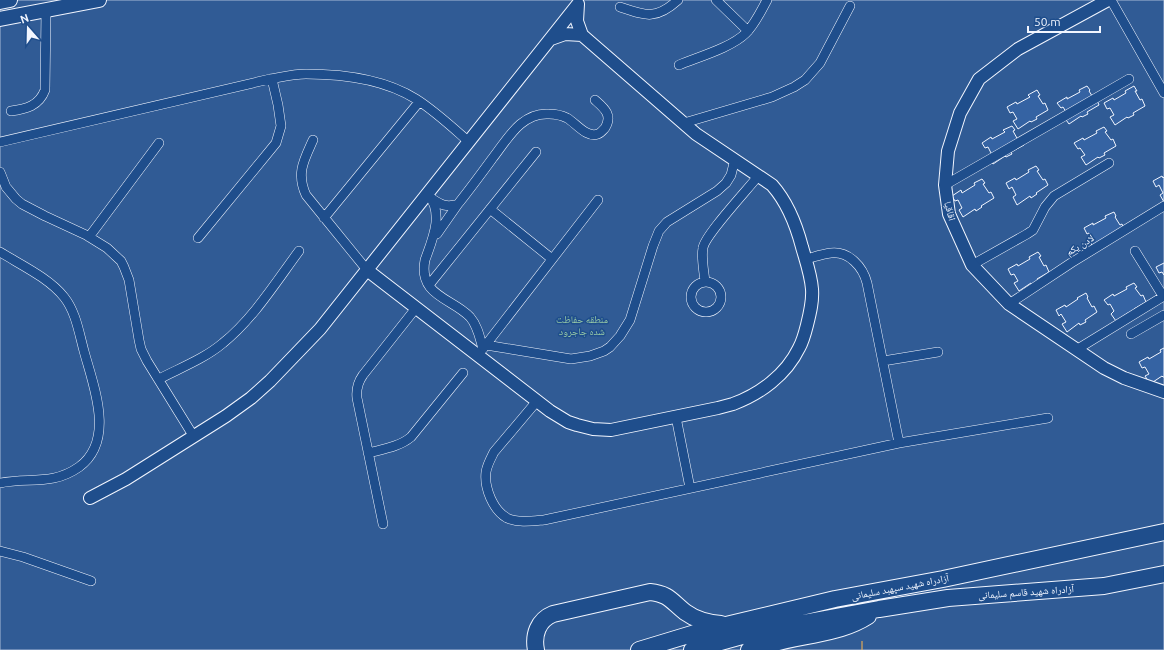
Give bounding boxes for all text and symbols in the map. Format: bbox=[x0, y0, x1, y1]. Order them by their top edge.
north arrow bbox=[8, 8, 48, 48]
scale bar bbox=[1028, 8, 1100, 34]
text: N bbox=[19, 12, 30, 26]
text: 50 m bbox=[1034, 15, 1061, 28]
street label: اقاقیا bbox=[942, 200, 958, 222]
street label: لادن یکم bbox=[1064, 232, 1097, 260]
park label: منطقه حفاظت شده جاجرود bbox=[556, 314, 608, 337]
street label: آزادراه شهید سپهبد سلیمانی bbox=[850, 572, 950, 603]
street label: آزادراه شهید قاسم سلیمانی bbox=[978, 583, 1075, 603]

